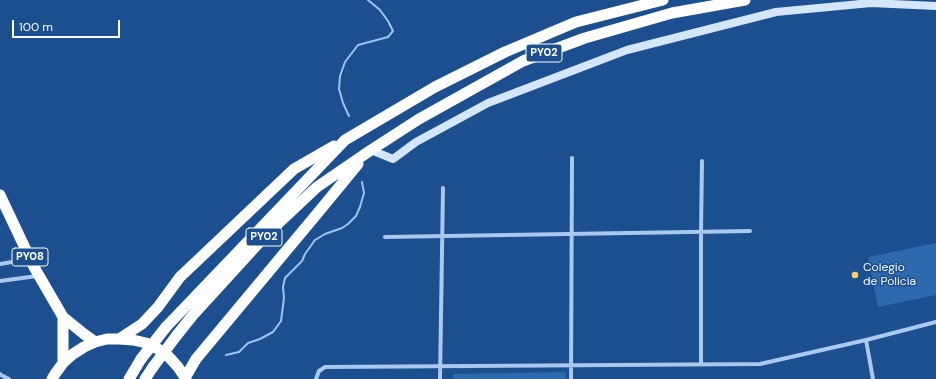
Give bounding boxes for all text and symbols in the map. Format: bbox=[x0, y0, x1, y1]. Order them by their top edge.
scale bar bbox=[14, 12, 122, 38]
text: 100 m bbox=[19, 19, 53, 35]
road number: PY02 bbox=[526, 44, 562, 62]
road number: PY02 bbox=[246, 228, 282, 246]
road number: PY08 bbox=[12, 248, 48, 266]
place label: Colegio de Policia bbox=[863, 261, 916, 289]
marker: Colegio de Policia bbox=[850, 270, 860, 280]

